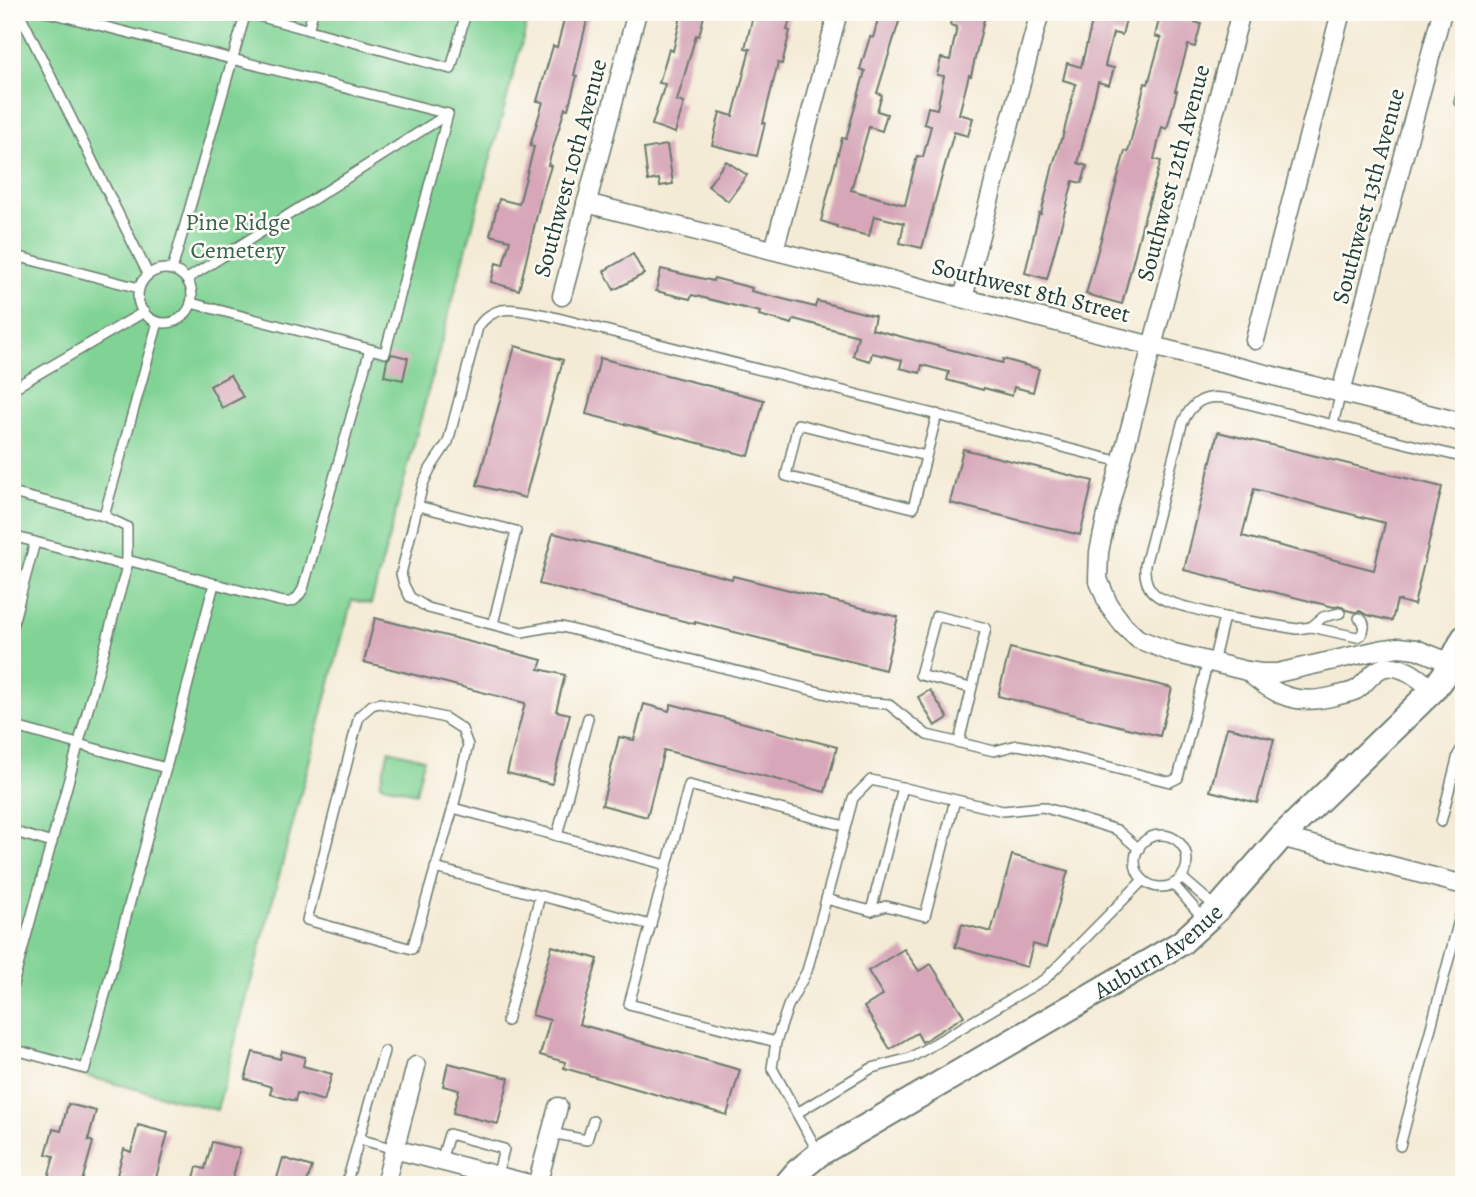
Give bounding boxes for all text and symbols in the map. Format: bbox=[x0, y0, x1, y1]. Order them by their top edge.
street label: Southwest 10th Avenue bbox=[525, 55, 615, 281]
street label: Southwest 12th Avenue bbox=[1129, 61, 1217, 285]
street label: Southwest 13th Avenue bbox=[1324, 85, 1412, 307]
park label: Pine Ridge Cemetery bbox=[185, 206, 291, 266]
street label: Southwest 8th Street bbox=[929, 250, 1134, 330]
street label: Auburn Avenue bbox=[1087, 896, 1230, 1007]

